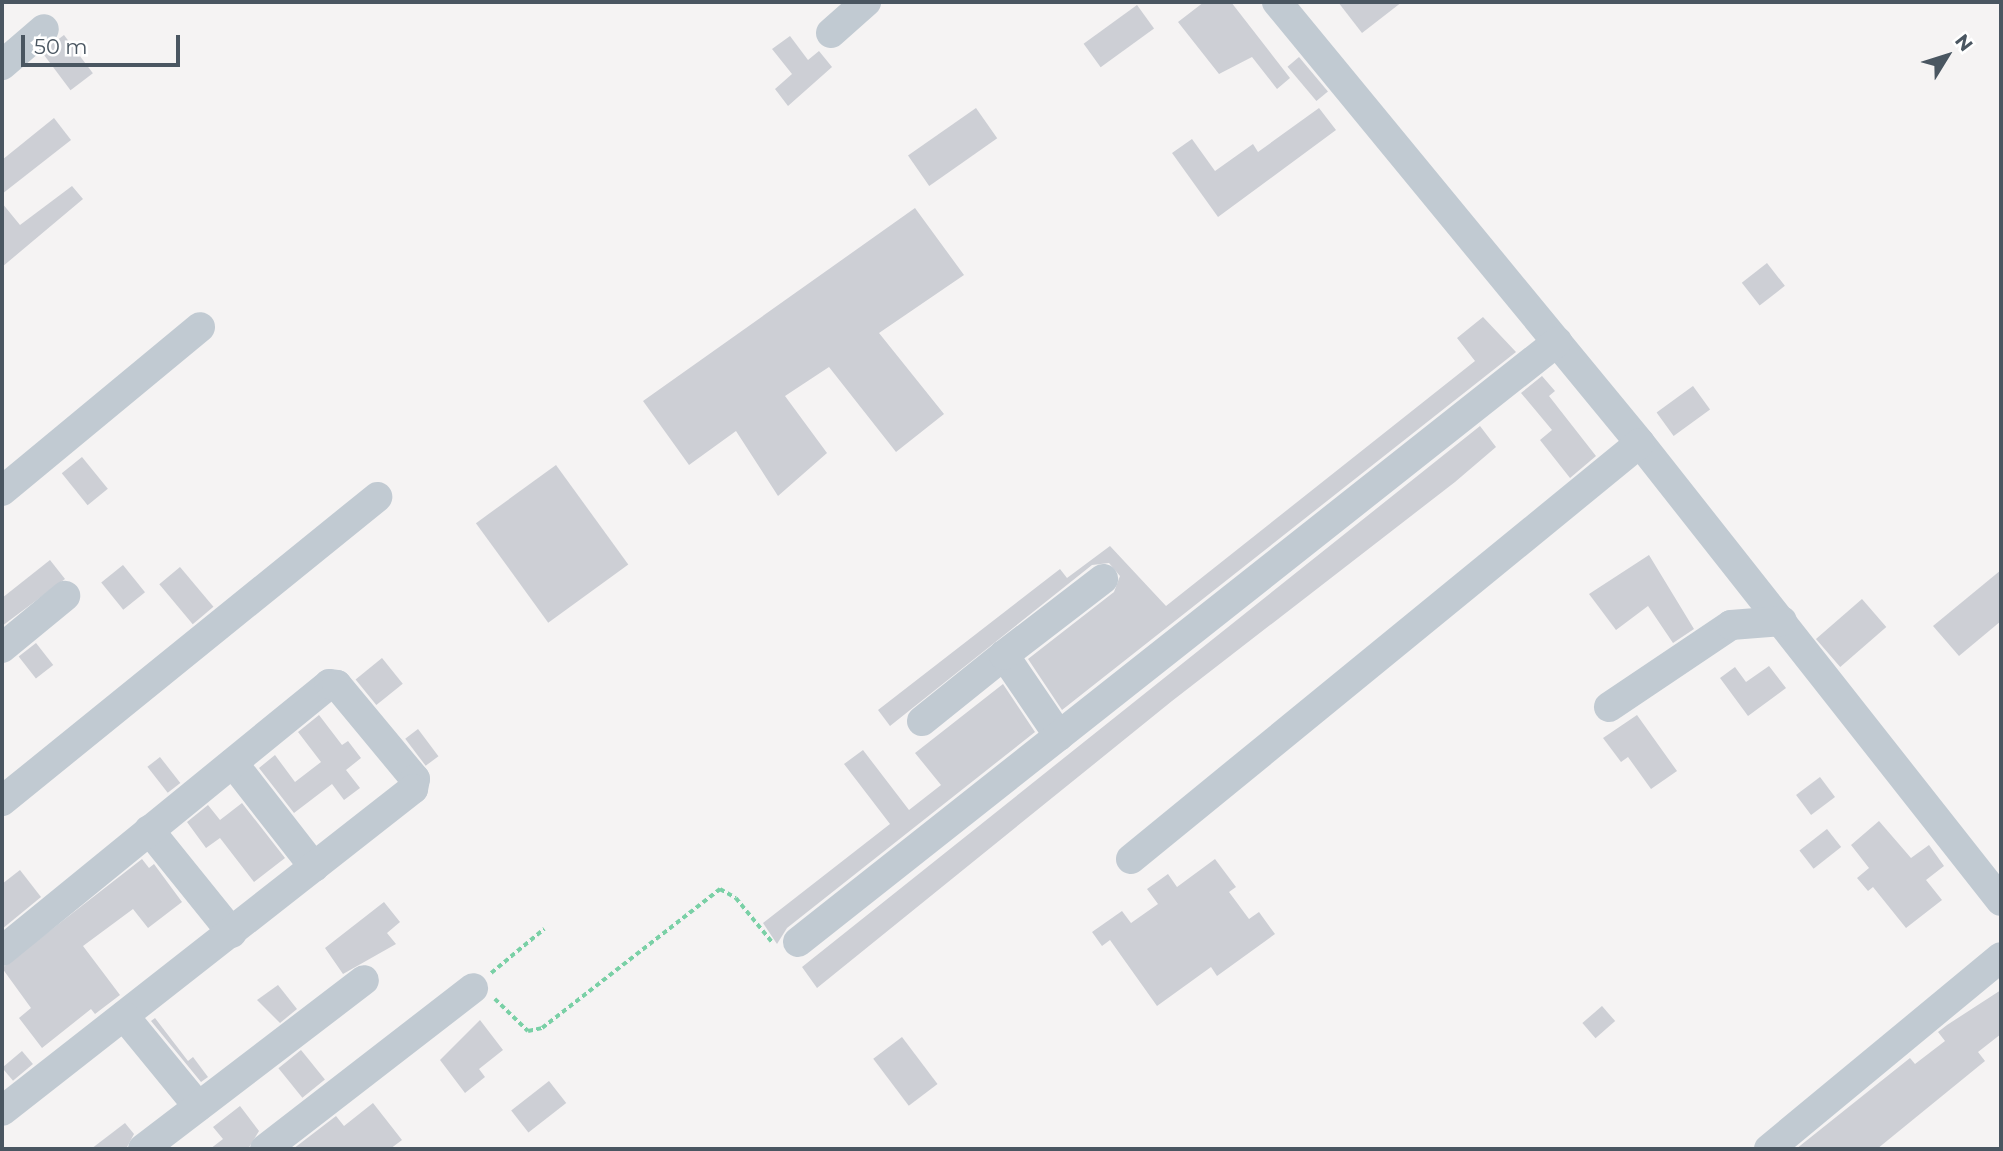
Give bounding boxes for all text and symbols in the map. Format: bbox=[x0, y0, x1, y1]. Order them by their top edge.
scale bar bbox=[24, 21, 184, 65]
north arrow bbox=[1912, 21, 1982, 91]
text: N bbox=[1950, 30, 1978, 56]
text: 50 m bbox=[34, 34, 88, 59]

